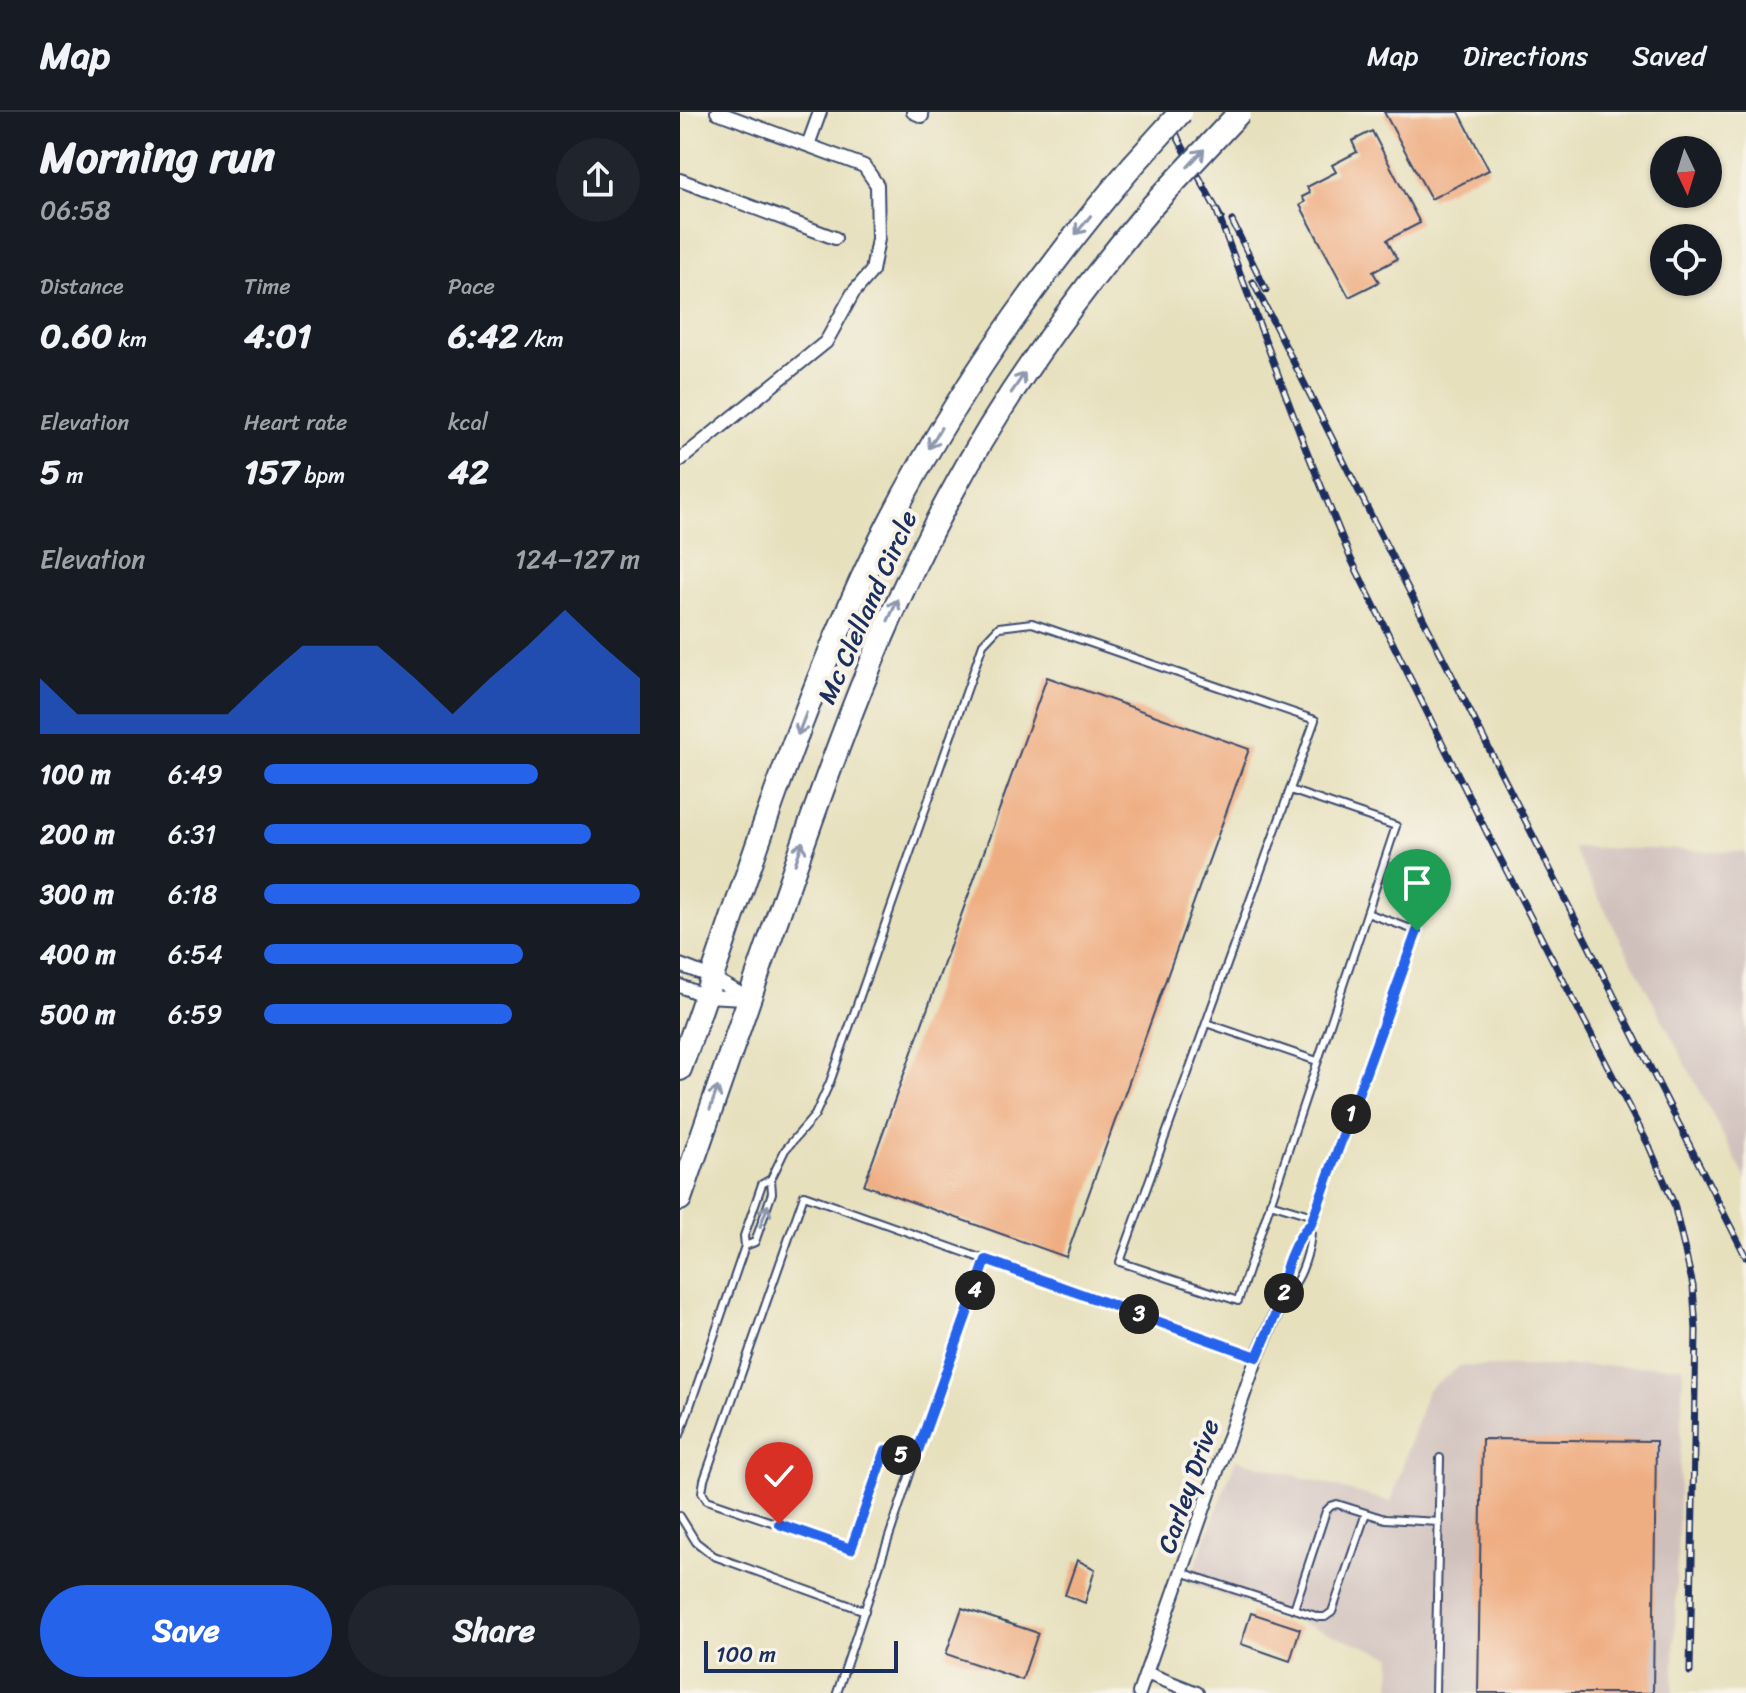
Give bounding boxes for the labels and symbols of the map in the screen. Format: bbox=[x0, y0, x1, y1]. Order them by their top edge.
north arrow bbox=[1650, 136, 1722, 208]
one-way arrow bbox=[1186, 148, 1205, 168]
one-way arrow bbox=[1074, 214, 1092, 235]
one-way arrow bbox=[1010, 372, 1026, 394]
one-way arrow bbox=[927, 426, 943, 450]
street label: Mc Clelland Circle bbox=[804, 503, 930, 711]
one-way arrow bbox=[886, 599, 901, 623]
one-way arrow bbox=[794, 711, 808, 736]
one-way arrow bbox=[793, 841, 808, 866]
pin bbox=[1383, 849, 1451, 931]
one-way arrow bbox=[708, 1086, 723, 1111]
pin: 1 bbox=[1331, 1094, 1371, 1134]
one-way arrow bbox=[758, 1204, 773, 1229]
pin: 4 bbox=[955, 1270, 995, 1310]
pin: 2 bbox=[1264, 1273, 1304, 1313]
pin: 3 bbox=[1119, 1294, 1159, 1334]
street label: Carley Drive bbox=[1144, 1413, 1232, 1559]
pin: 5 bbox=[881, 1435, 921, 1475]
pin bbox=[745, 1442, 813, 1524]
scale bar bbox=[704, 1637, 898, 1673]

